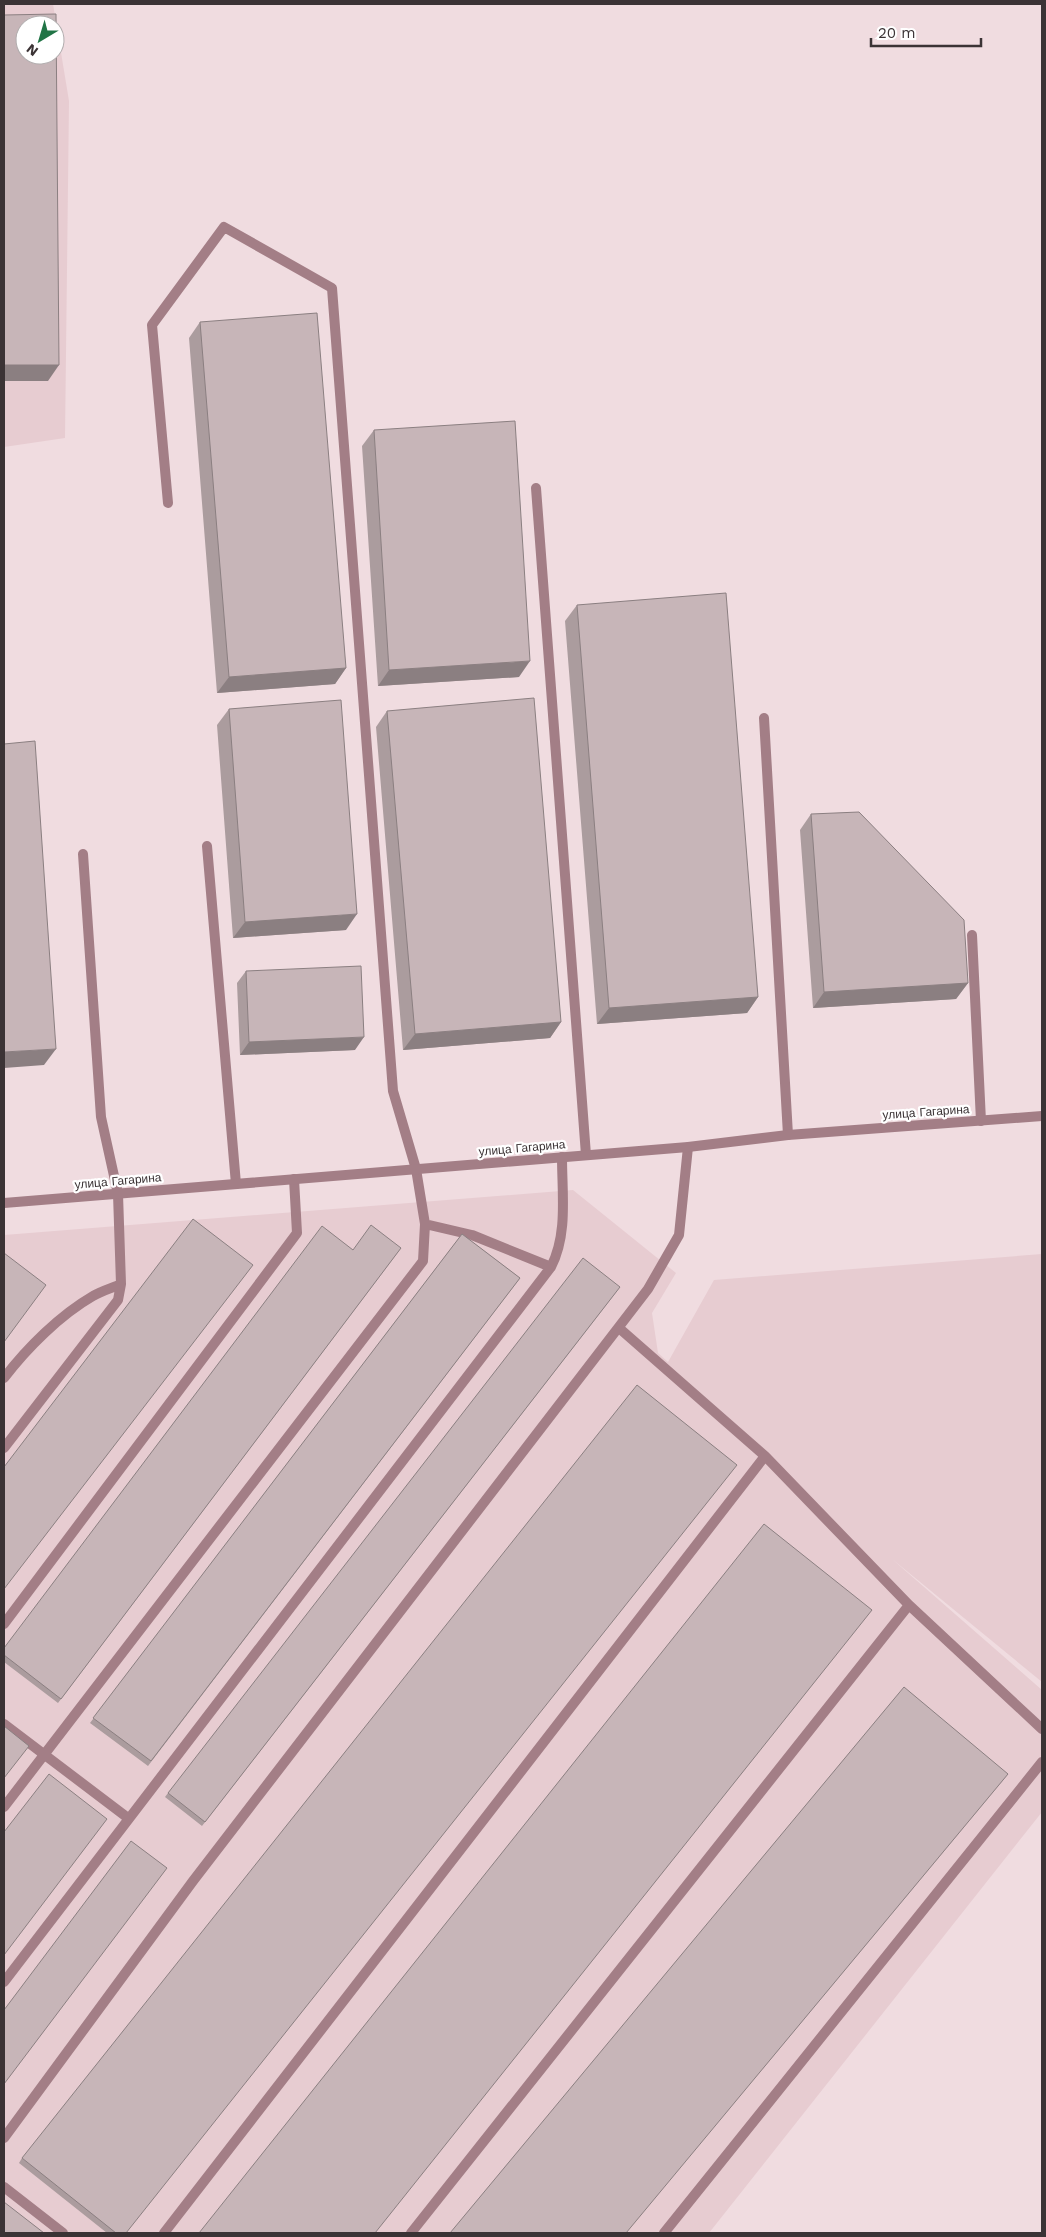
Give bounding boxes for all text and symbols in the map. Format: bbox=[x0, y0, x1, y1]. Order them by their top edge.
north arrow bbox=[15, 15, 65, 65]
scale bar bbox=[871, 15, 981, 47]
text: 20 m bbox=[878, 24, 916, 42]
text: N bbox=[23, 41, 41, 60]
street label: улица Гагарина bbox=[882, 1102, 970, 1122]
street label: улица Гагарина bbox=[478, 1137, 566, 1159]
street label: улица Гагарина bbox=[74, 1170, 162, 1192]

